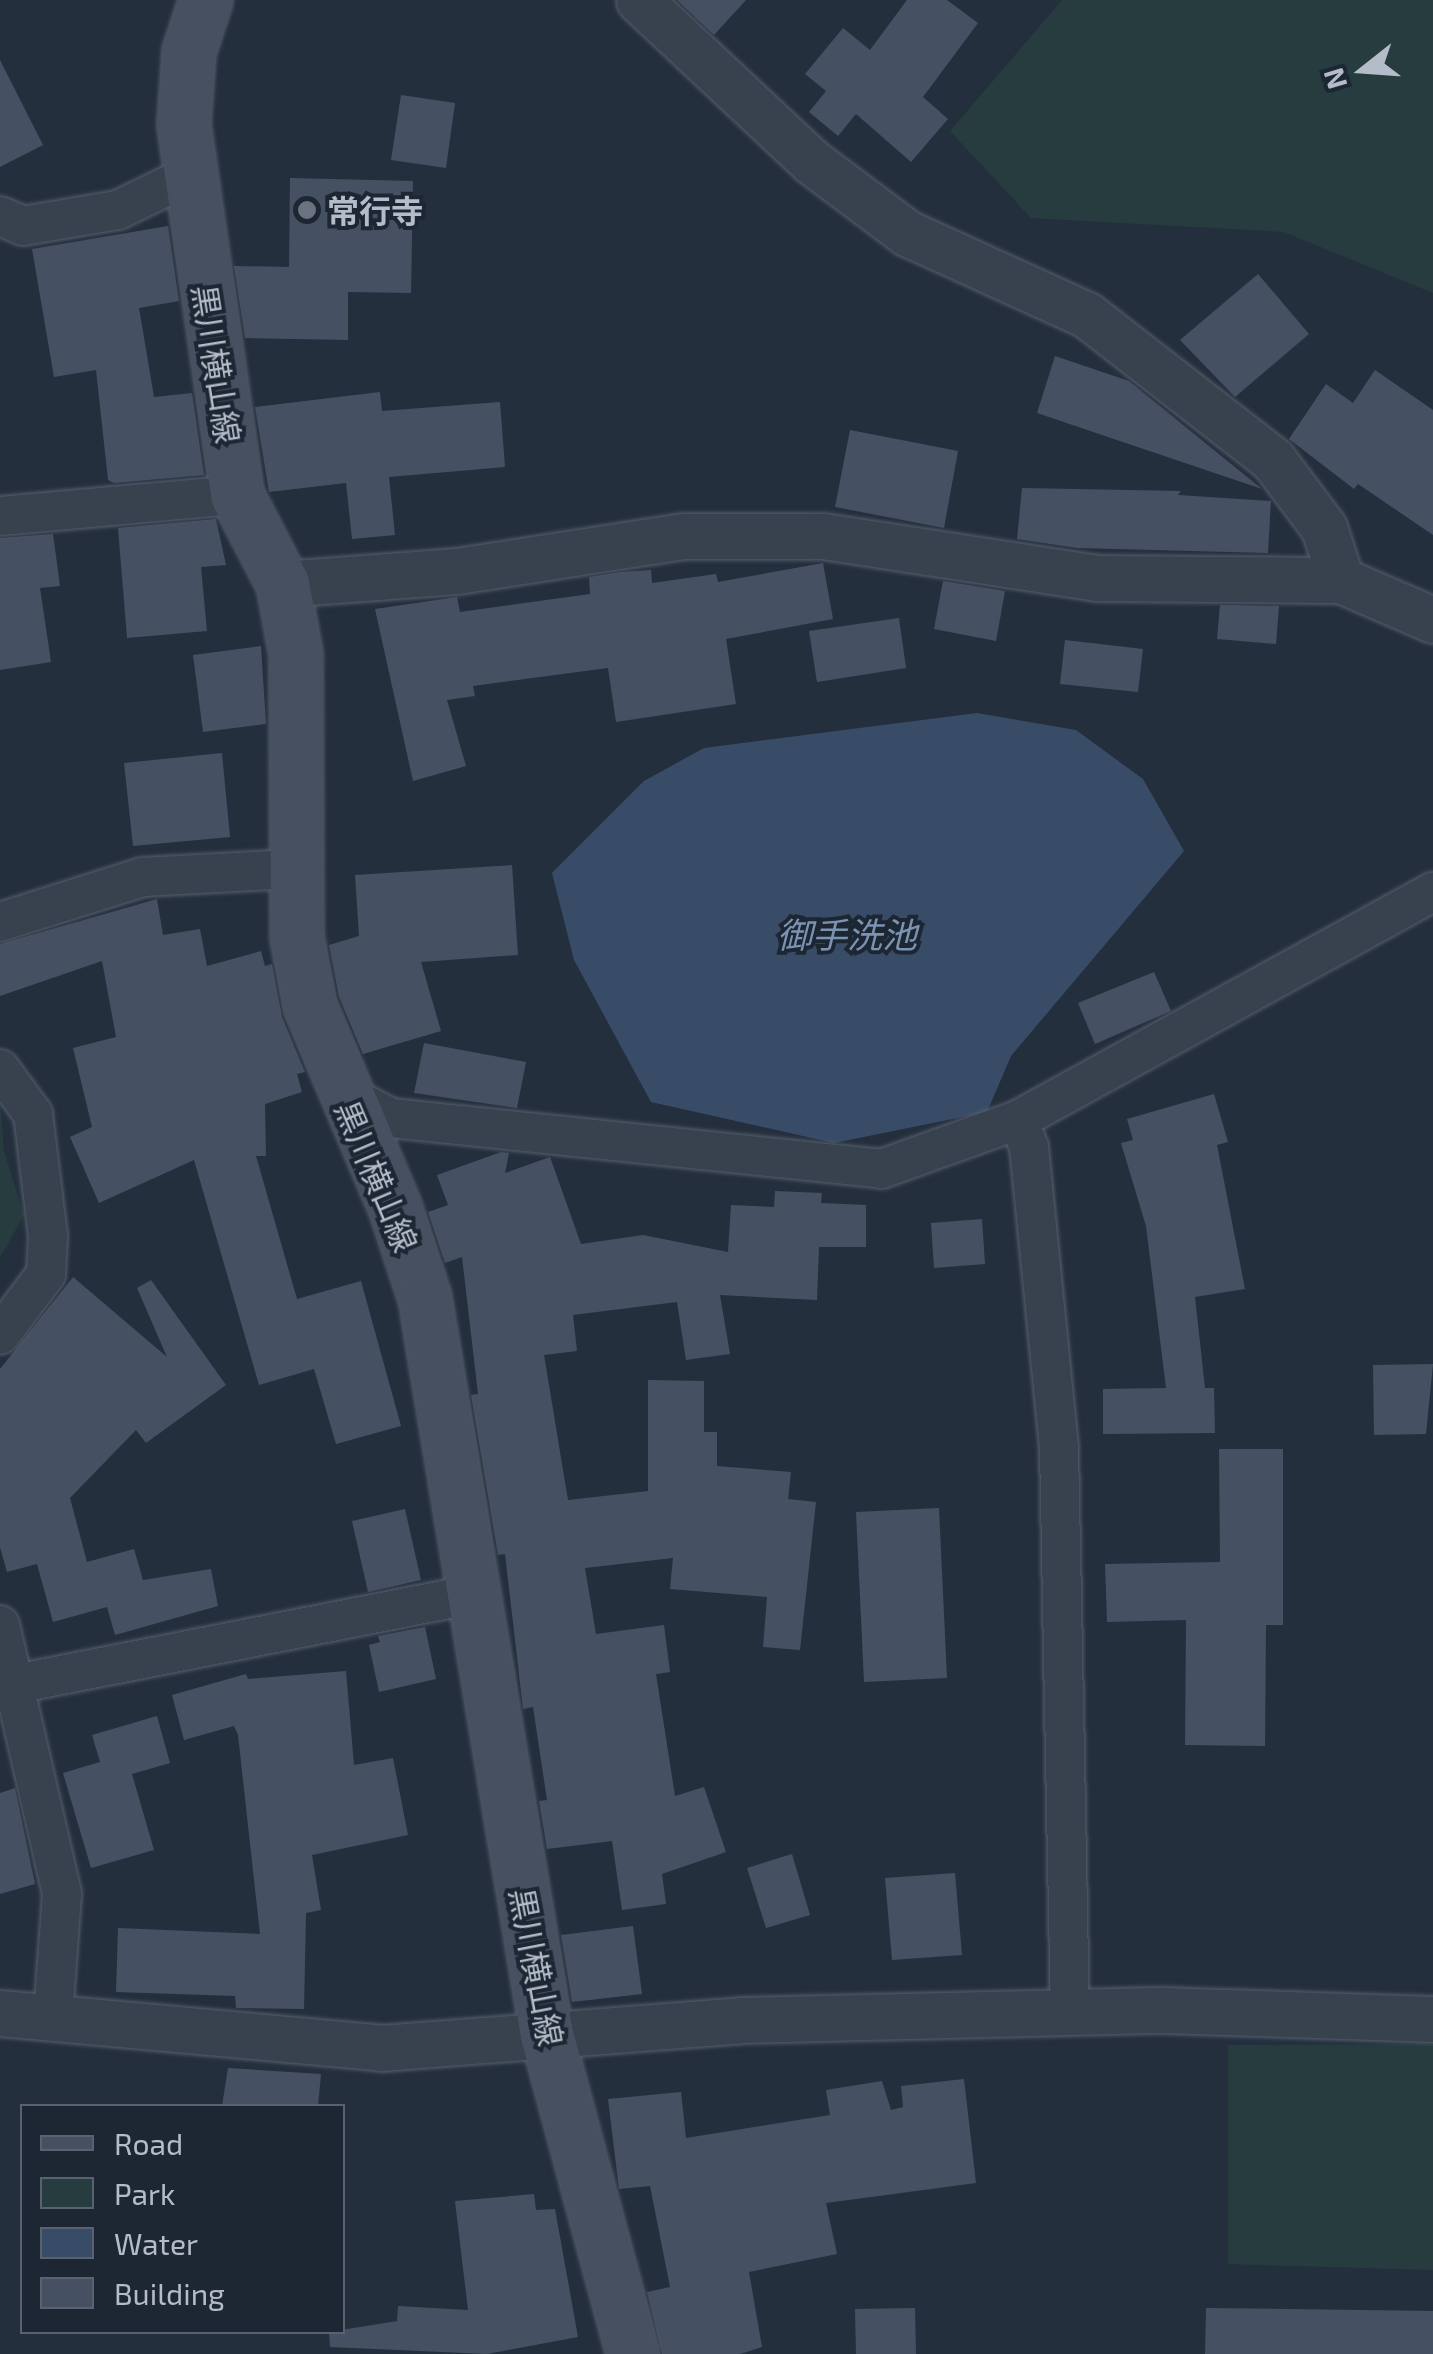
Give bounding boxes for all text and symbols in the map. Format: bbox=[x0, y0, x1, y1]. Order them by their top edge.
north arrow bbox=[1313, 20, 1413, 120]
text: N bbox=[1315, 64, 1354, 93]
place label: 常行寺 bbox=[327, 191, 423, 229]
marker: 常行寺 bbox=[296, 199, 318, 221]
street label: 黒川横山線 bbox=[186, 282, 248, 446]
water label: 御手洗池 bbox=[777, 913, 917, 955]
street label: 黒川横山線 bbox=[328, 1095, 426, 1257]
street label: 黒川横山線 bbox=[503, 1885, 571, 2049]
legend bbox=[20, 2104, 345, 2334]
text: Road bbox=[114, 2125, 183, 2161]
text: Park bbox=[114, 2175, 175, 2211]
text: Water bbox=[114, 2225, 198, 2261]
text: Building bbox=[114, 2275, 225, 2311]

